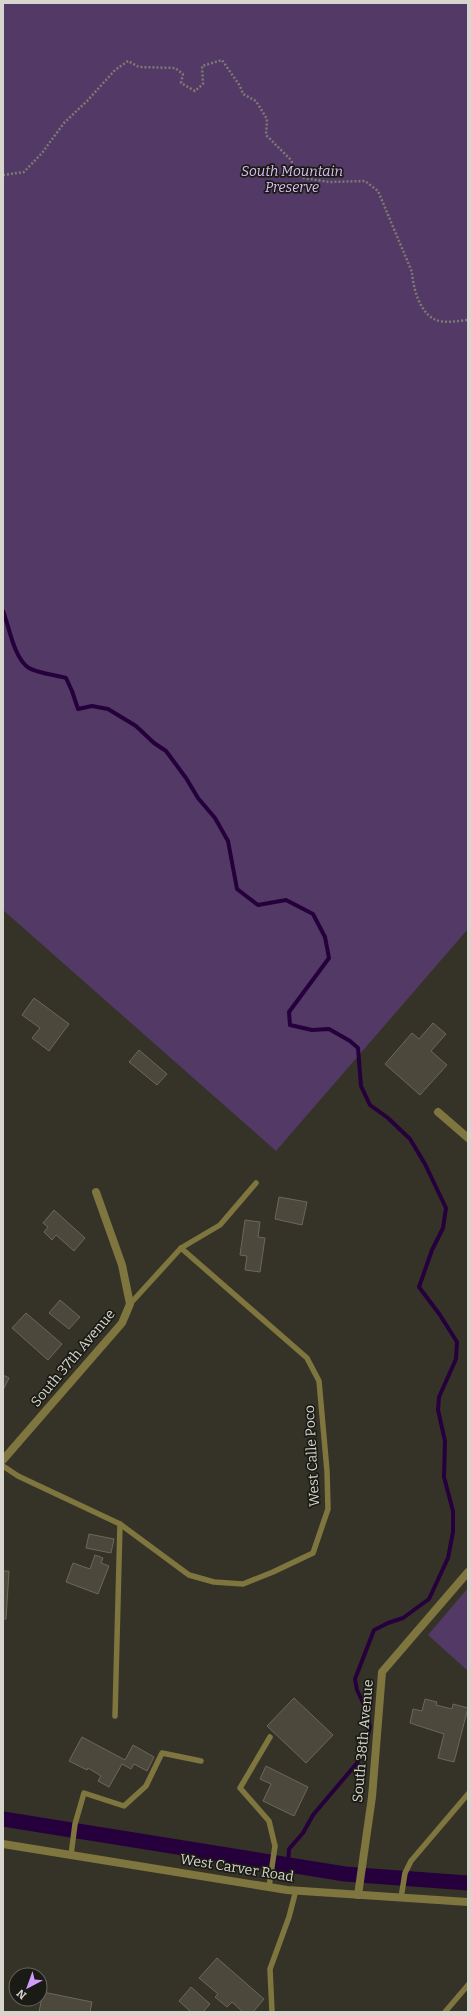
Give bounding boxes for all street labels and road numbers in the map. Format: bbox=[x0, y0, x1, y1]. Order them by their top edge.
street label: South 37th Avenue bbox=[27, 1306, 119, 1410]
street label: West Calle Poco bbox=[301, 1405, 323, 1507]
street label: South 38th Avenue bbox=[349, 1679, 377, 1803]
street label: West Carver Road bbox=[179, 1851, 295, 1885]

